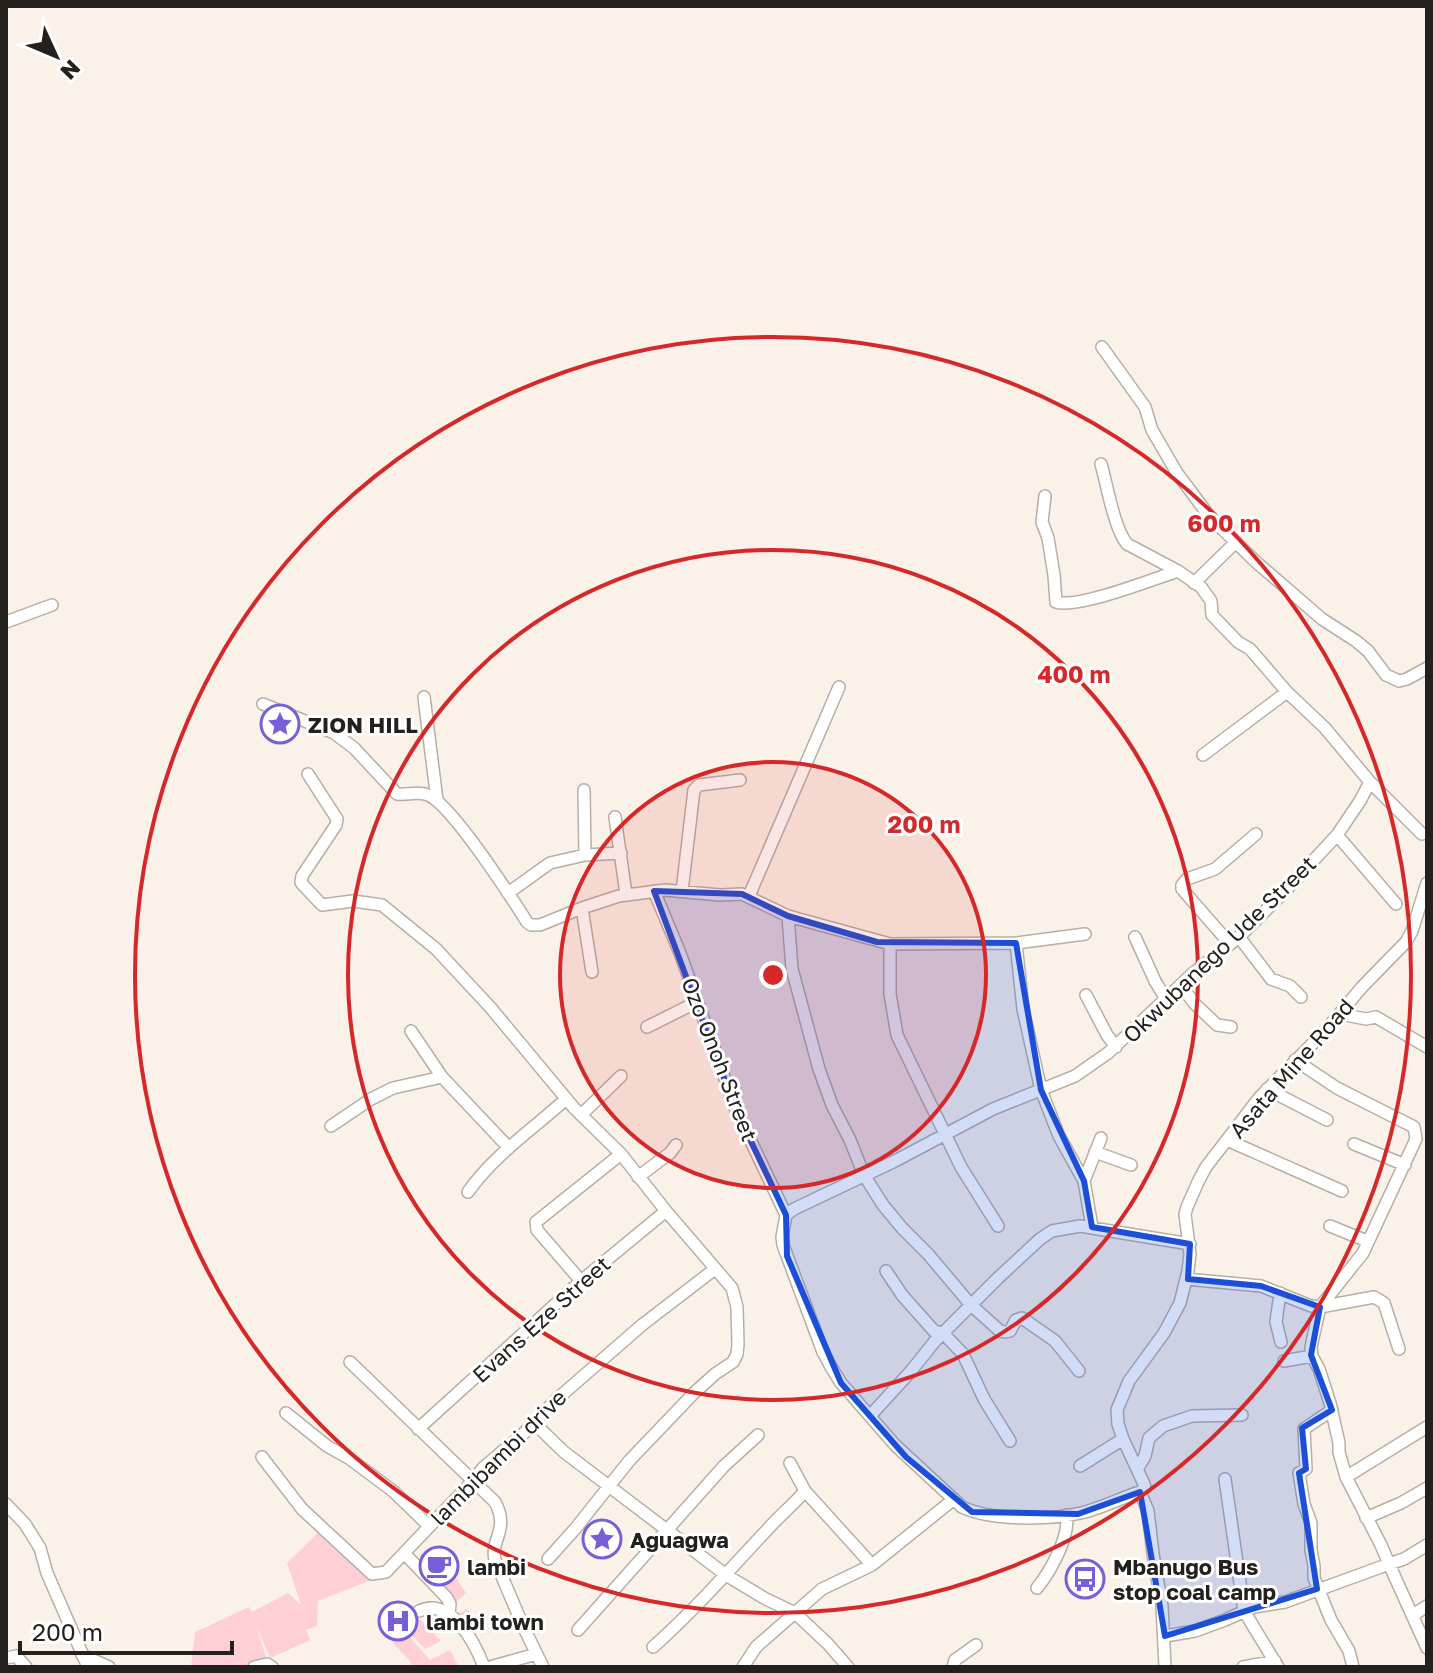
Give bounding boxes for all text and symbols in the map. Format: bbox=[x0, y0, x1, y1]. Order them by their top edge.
north arrow bbox=[16, 16, 96, 96]
text: N bbox=[55, 55, 86, 86]
text: 600 m bbox=[1187, 508, 1261, 537]
text: 400 m bbox=[1037, 659, 1111, 688]
place icon: ZION HILL bbox=[259, 703, 301, 745]
place label: ZION HILL bbox=[308, 711, 418, 738]
text: 200 m bbox=[888, 809, 960, 838]
street label: Okwubanego Ude Street bbox=[1117, 850, 1321, 1048]
centre of rings bbox=[759, 961, 787, 989]
street label: Ozo Onoh Street bbox=[676, 973, 764, 1145]
street label: Asata Mine Road bbox=[1223, 993, 1359, 1143]
street label: Evans Eze Street bbox=[467, 1250, 615, 1388]
street label: lambibambi drive bbox=[424, 1383, 572, 1531]
place icon: Aguagwa bbox=[581, 1518, 623, 1560]
place label: Aguagwa bbox=[630, 1526, 729, 1553]
cafe icon: lambi bbox=[418, 1545, 460, 1587]
place label: lambi bbox=[467, 1553, 526, 1580]
place label: Mbanugo Bus stop coal camp bbox=[1113, 1553, 1276, 1605]
bus stop icon: Mbanugo Bus stop coal camp bbox=[1064, 1558, 1106, 1600]
hospital icon: lambi town bbox=[377, 1600, 419, 1642]
scale bar bbox=[20, 1605, 232, 1655]
place label: lambi town bbox=[426, 1608, 544, 1635]
text: 200 m bbox=[32, 1617, 103, 1646]

